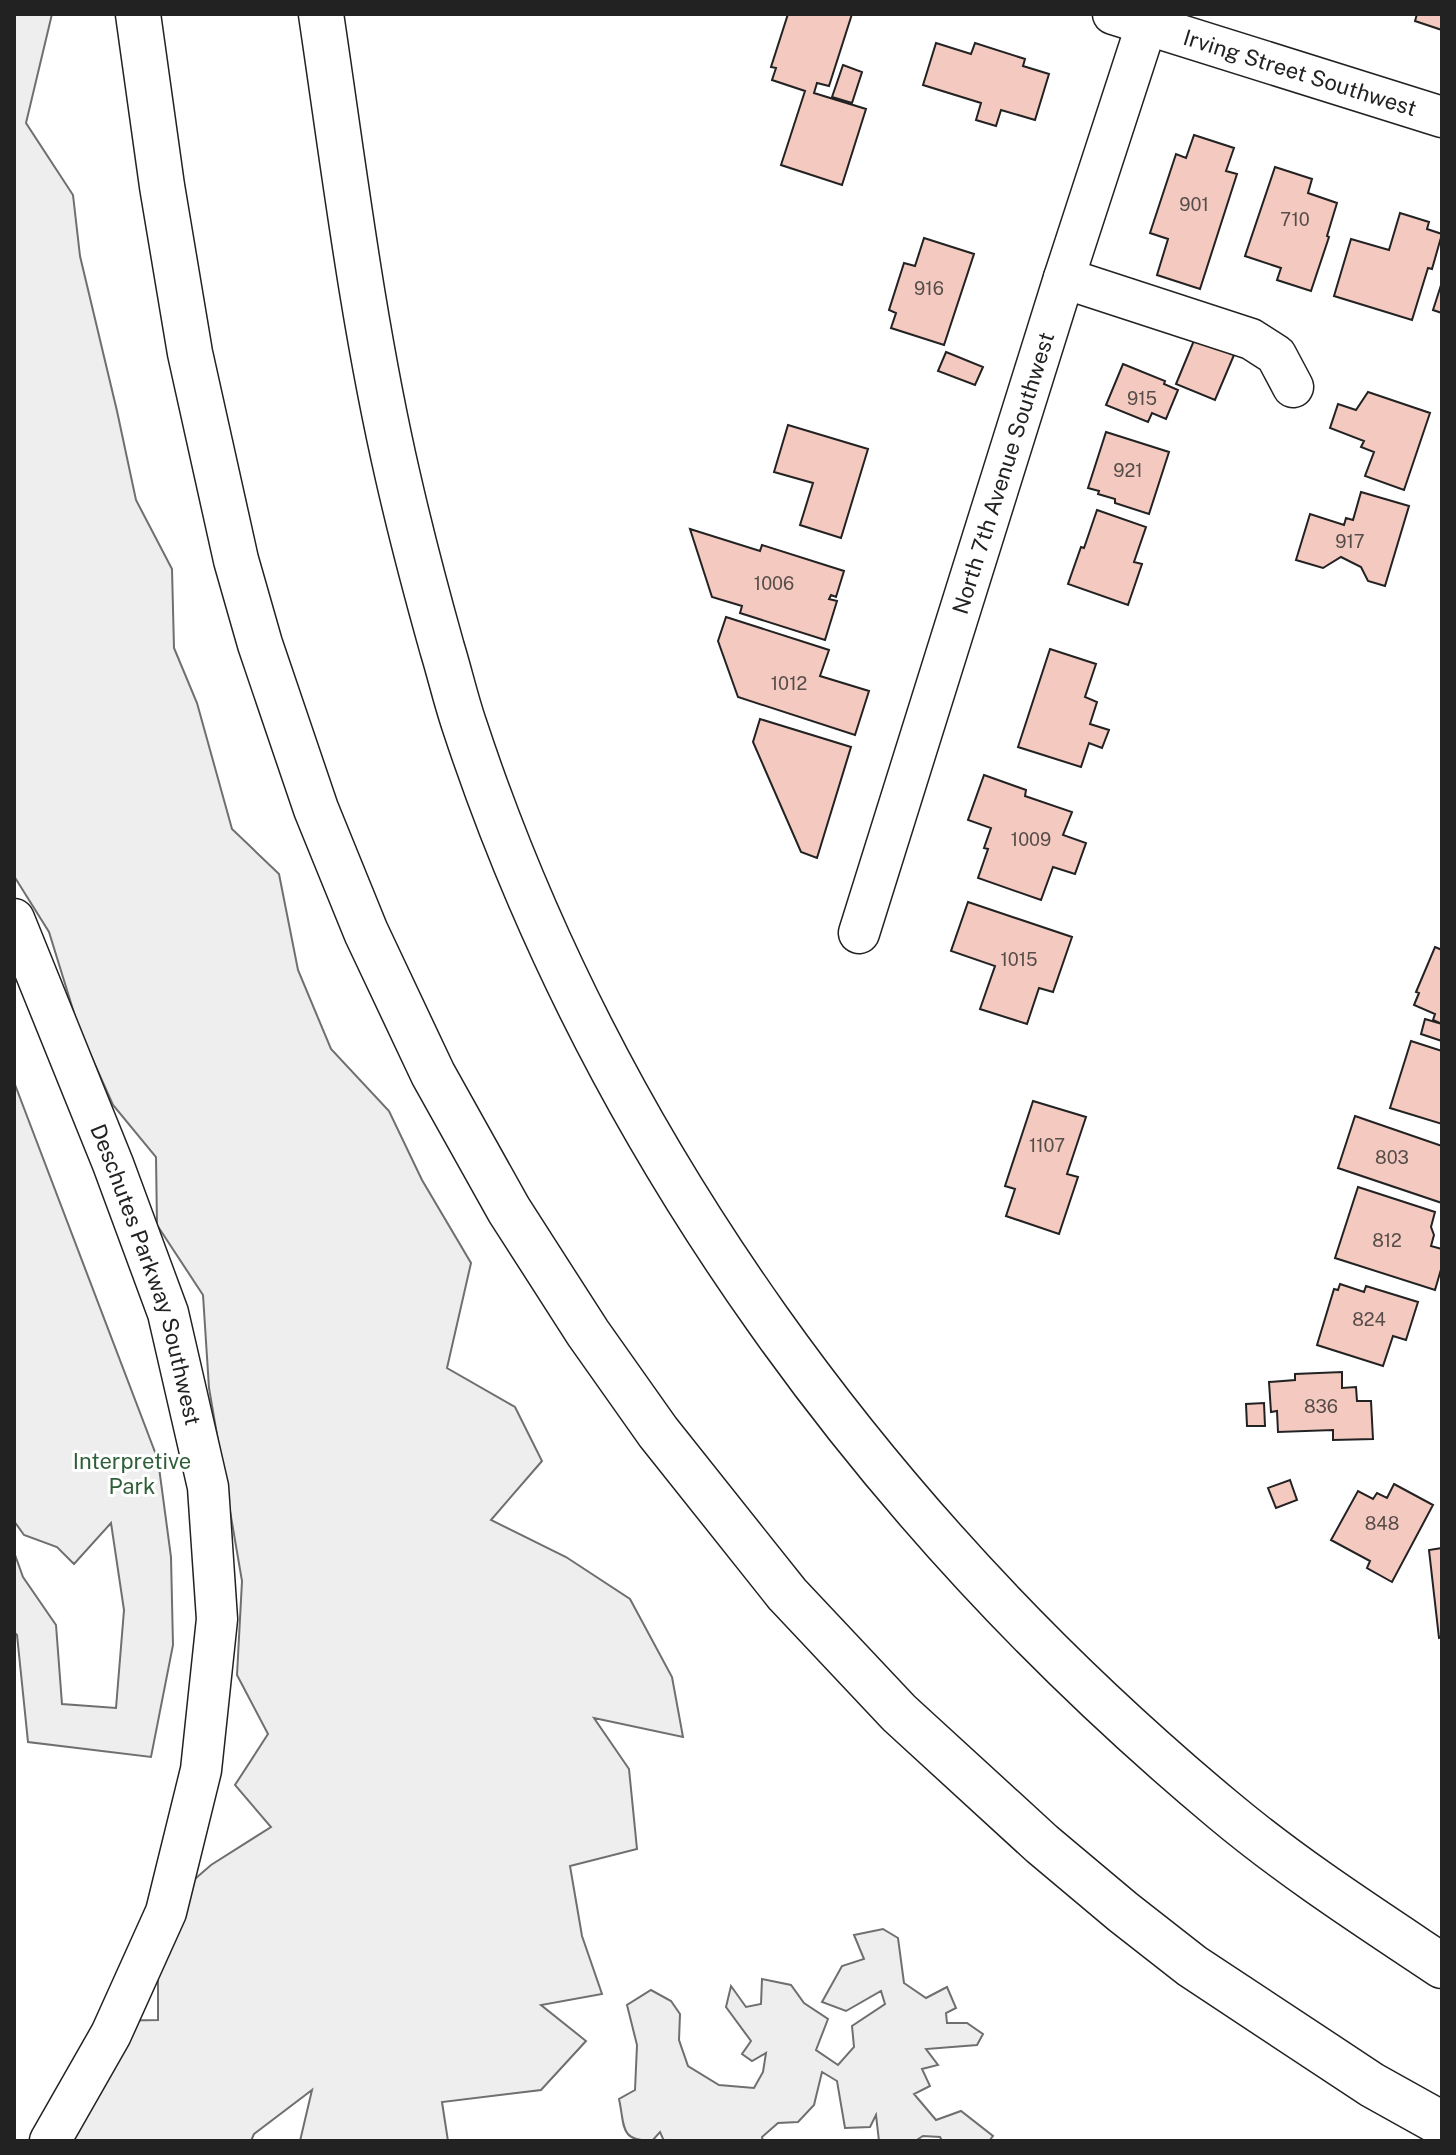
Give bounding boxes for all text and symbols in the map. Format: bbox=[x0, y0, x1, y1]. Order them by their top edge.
street label: Irving Street Southwest bbox=[1180, 24, 1420, 121]
house number: 901 bbox=[1179, 194, 1209, 215]
house number: 710 bbox=[1280, 209, 1310, 230]
house number: 916 bbox=[914, 278, 944, 299]
street label: North 7th Avenue Southwest bbox=[947, 329, 1059, 617]
house number: 915 bbox=[1127, 388, 1157, 409]
house number: 921 bbox=[1113, 460, 1143, 481]
house number: 917 bbox=[1335, 531, 1365, 552]
house number: 1006 bbox=[754, 573, 794, 594]
house number: 1012 bbox=[771, 673, 807, 694]
house number: 1009 bbox=[1011, 829, 1051, 850]
house number: 1015 bbox=[1000, 949, 1038, 970]
street label: Deschutes Parkway Southwest bbox=[85, 1120, 206, 1428]
house number: 1107 bbox=[1029, 1135, 1065, 1156]
house number: 803 bbox=[1375, 1147, 1409, 1168]
house number: 812 bbox=[1372, 1230, 1402, 1251]
house number: 824 bbox=[1352, 1309, 1386, 1330]
house number: 836 bbox=[1304, 1396, 1338, 1417]
park label: Interpretive Park bbox=[73, 1448, 191, 1499]
house number: 848 bbox=[1365, 1513, 1399, 1534]

